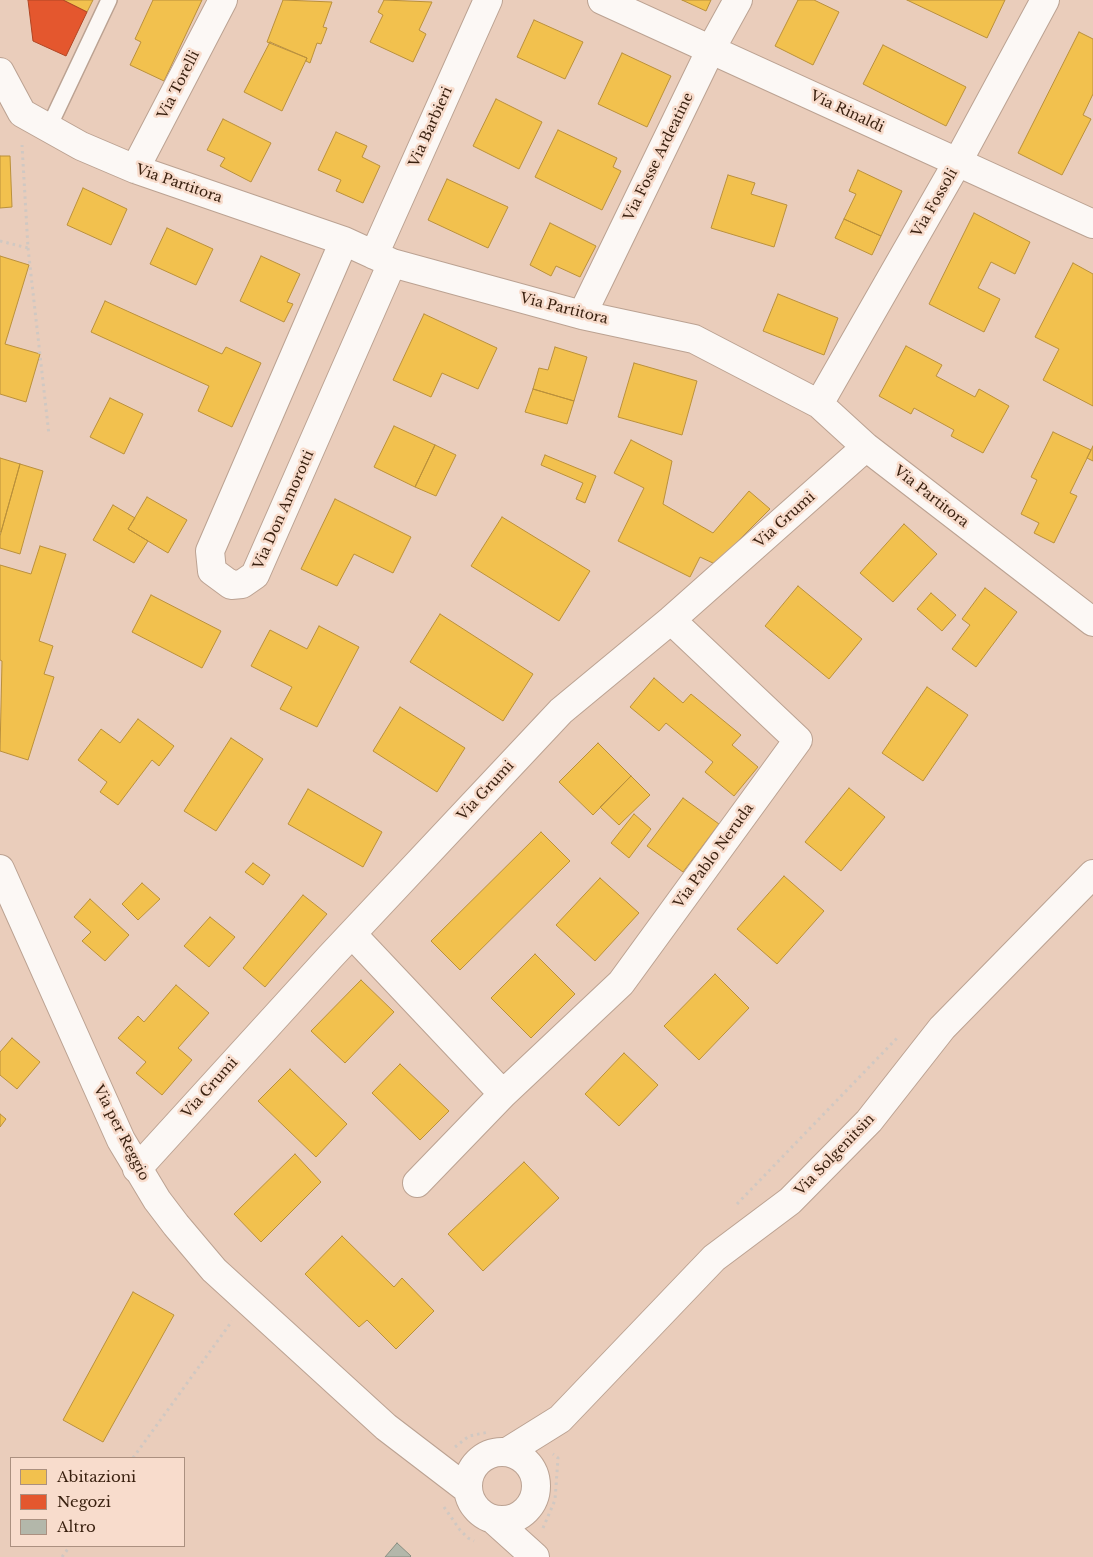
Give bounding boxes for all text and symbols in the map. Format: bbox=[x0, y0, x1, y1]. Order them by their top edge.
street label: Via Torelli bbox=[155, 48, 203, 122]
street label: Via Barbieri bbox=[406, 84, 456, 170]
street label: Via Rinaldi bbox=[807, 88, 887, 136]
street label: Via Fosse Ardeatine bbox=[621, 90, 697, 224]
street label: Via Partitora bbox=[134, 161, 224, 207]
street label: Via Fossoli bbox=[909, 166, 961, 240]
street label: Via Partitora bbox=[518, 290, 610, 328]
street label: Via Don Amorotti bbox=[250, 448, 318, 572]
street label: Via Partitora bbox=[890, 463, 972, 531]
street label: Via Grumi bbox=[751, 489, 819, 551]
street label: Via Grumi bbox=[454, 758, 518, 824]
street label: Via Pablo Neruda bbox=[670, 801, 758, 911]
street label: Via Grumi bbox=[179, 1054, 241, 1122]
street label: Via per Reggio bbox=[90, 1082, 152, 1184]
street label: Via Solgenitsin bbox=[792, 1111, 878, 1199]
legend bbox=[10, 1457, 185, 1547]
text: Abitazioni bbox=[57, 1467, 136, 1486]
text: Negozi bbox=[57, 1492, 111, 1511]
text: Altro bbox=[57, 1517, 96, 1536]

